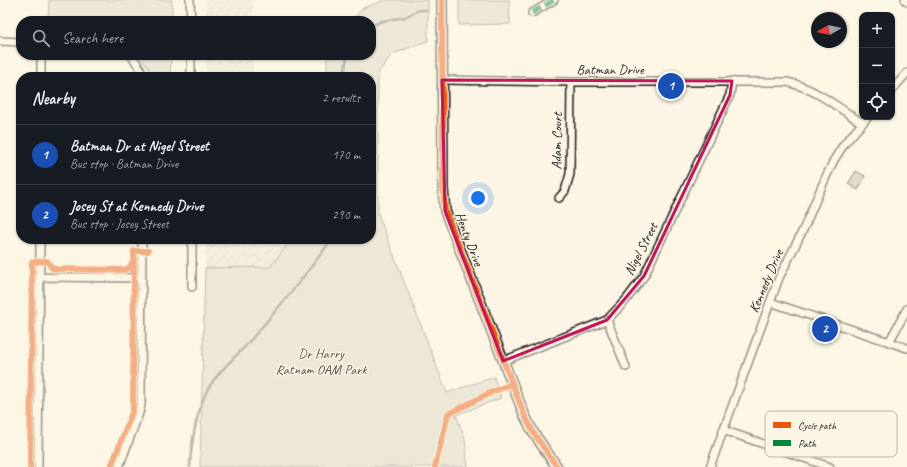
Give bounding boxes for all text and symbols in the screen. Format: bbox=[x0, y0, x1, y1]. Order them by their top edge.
north arrow bbox=[811, 12, 847, 48]
map controls bbox=[859, 12, 895, 120]
button: + bbox=[859, 12, 895, 48]
search box bbox=[16, 16, 376, 60]
icon: search bbox=[30, 27, 52, 49]
text: Search here bbox=[62, 29, 123, 48]
button: − bbox=[859, 48, 895, 84]
street label: Batman Drive bbox=[577, 61, 645, 78]
pin: 1 bbox=[658, 71, 684, 101]
button: locate bbox=[859, 84, 895, 120]
text: Nearby bbox=[32, 88, 75, 109]
text: 2 results bbox=[322, 90, 360, 106]
street label: Adam Court bbox=[548, 111, 566, 170]
text: Batman Dr at Nigel Street bbox=[70, 137, 209, 156]
text: 1 bbox=[42, 147, 48, 163]
text: 170 m bbox=[332, 147, 360, 163]
text: Bus stop · Batman Drive bbox=[70, 156, 178, 172]
your location bbox=[468, 188, 488, 208]
text: Josey St at Kennedy Drive bbox=[70, 197, 203, 216]
text: 2 bbox=[42, 207, 48, 223]
text: 290 m bbox=[332, 207, 360, 223]
street label: Henty Drive bbox=[451, 210, 488, 270]
text: Bus stop · Josey Street bbox=[70, 216, 169, 232]
street label: Nigel Street bbox=[621, 219, 662, 278]
street label: Kennedy Drive bbox=[745, 246, 787, 315]
pin: 2 bbox=[812, 314, 838, 344]
park label: Dr Harry Ratnam OAM Park bbox=[275, 345, 367, 378]
legend bbox=[765, 411, 897, 457]
text: Cycle path bbox=[798, 418, 837, 432]
text: Path bbox=[798, 436, 817, 450]

